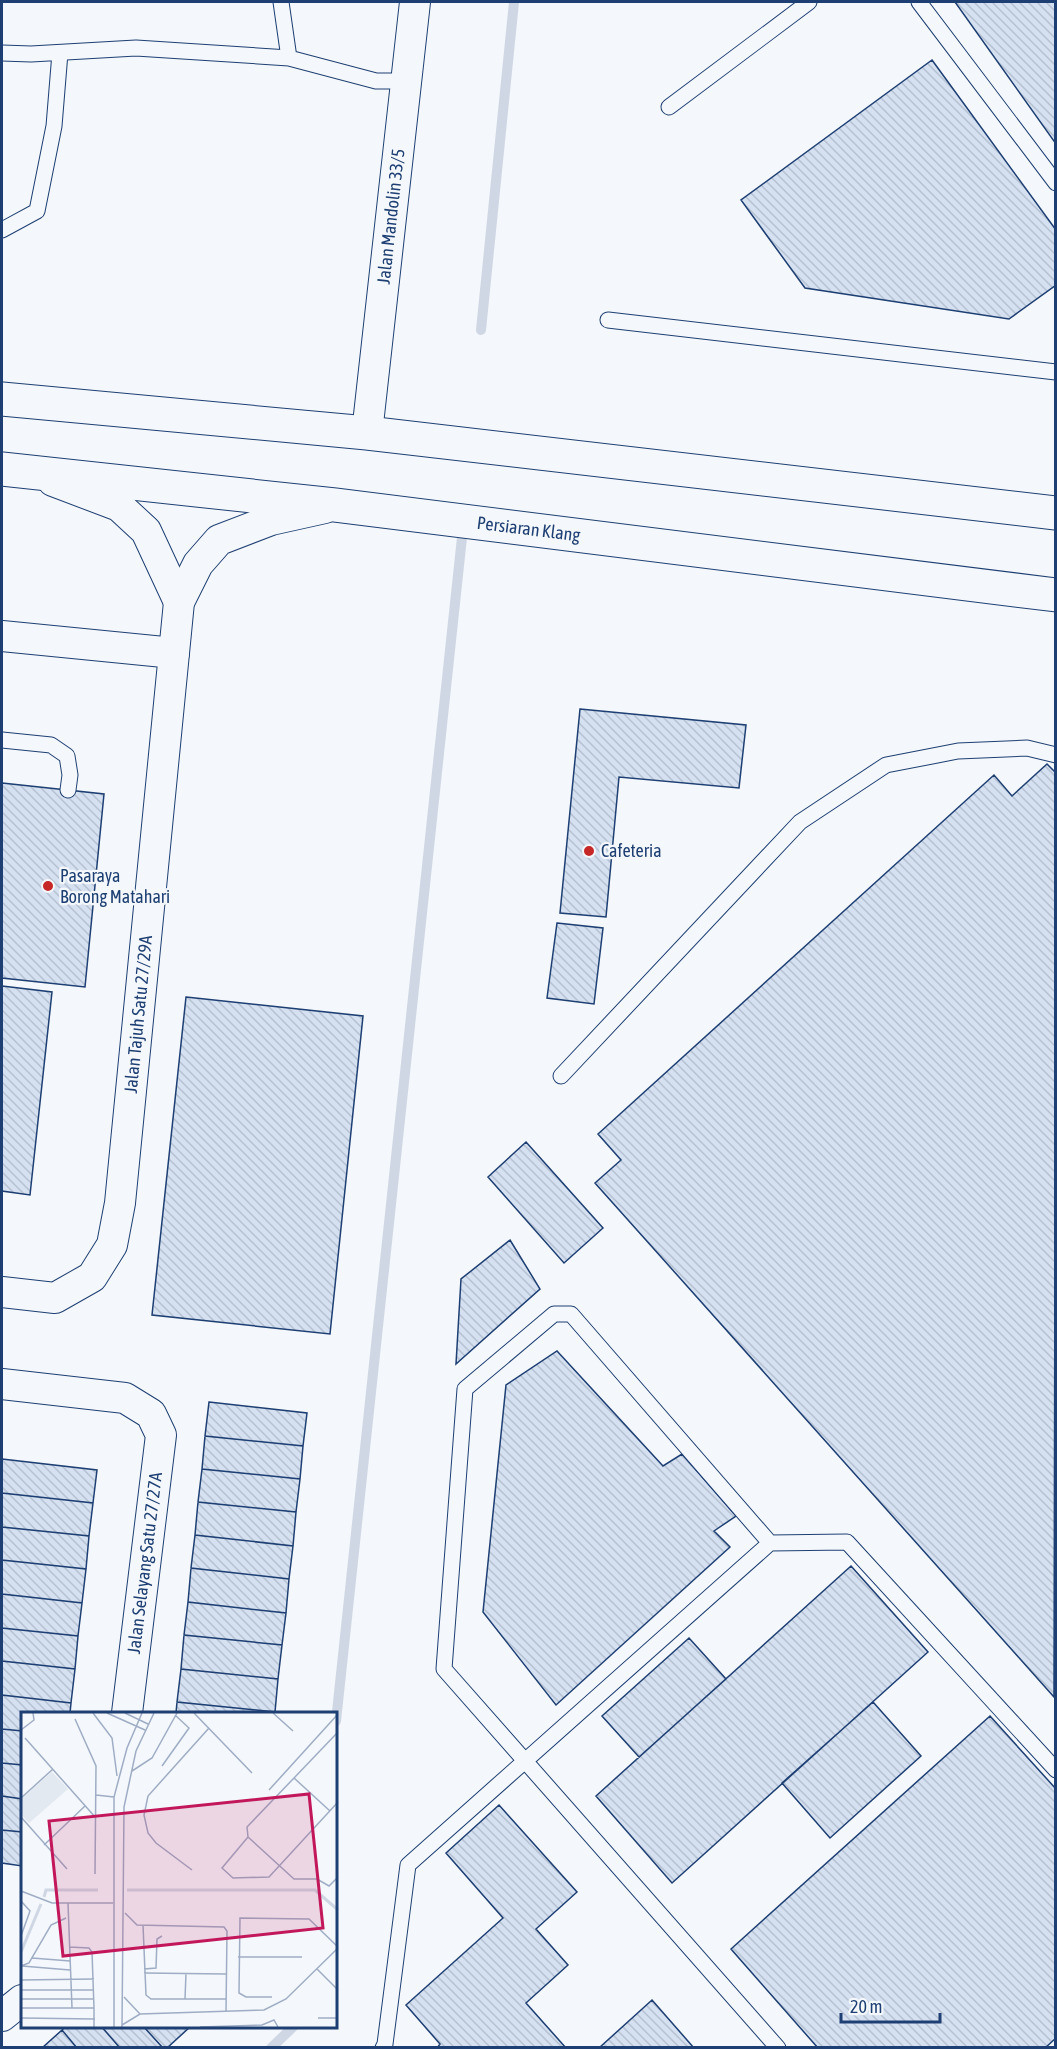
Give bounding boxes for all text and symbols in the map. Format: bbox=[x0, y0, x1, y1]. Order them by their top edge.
street label: Jalan Mandolin 33/5 bbox=[373, 147, 409, 285]
street label: Persiaran Klang bbox=[476, 512, 582, 546]
place label: Cafeteria bbox=[601, 840, 662, 861]
marker: Cafeteria bbox=[582, 844, 596, 858]
place label: Pasaraya Borong Matahari bbox=[60, 865, 170, 907]
marker: Pasaraya Borong Matahari bbox=[41, 879, 55, 893]
street label: Jalan Tajuh Satu 27/29A bbox=[120, 934, 156, 1094]
street label: Jalan Selayang Satu 27/27A bbox=[123, 1471, 166, 1655]
inset map bbox=[21, 1712, 338, 2028]
scale bar bbox=[841, 1986, 940, 2024]
text: 20 m bbox=[850, 1996, 882, 2017]

